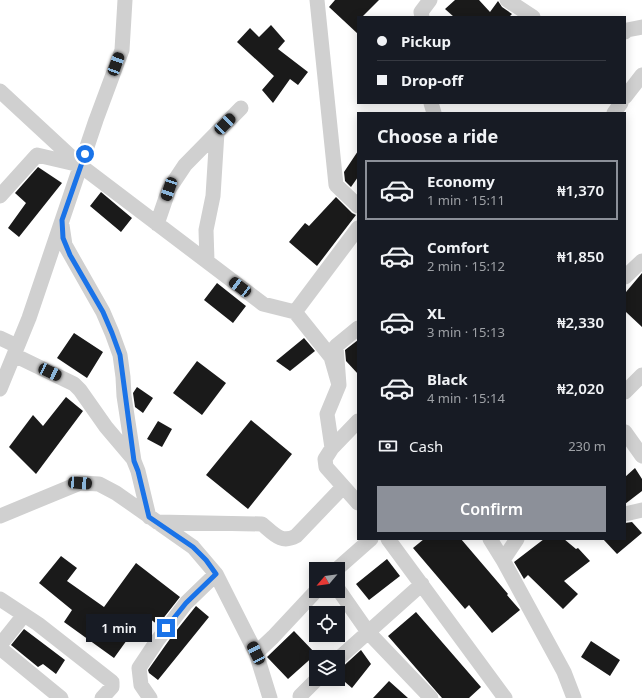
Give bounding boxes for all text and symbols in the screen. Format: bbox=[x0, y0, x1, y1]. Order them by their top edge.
text: Pickup bbox=[401, 31, 451, 51]
car bbox=[106, 51, 126, 77]
text: Drop-off bbox=[401, 70, 463, 90]
car bbox=[212, 111, 238, 137]
text: Choose a ride bbox=[377, 124, 498, 148]
route start bbox=[76, 145, 94, 163]
text: Economy bbox=[427, 171, 495, 191]
icon: car bbox=[379, 172, 415, 208]
car bbox=[159, 176, 179, 202]
text: ₦1,370 bbox=[557, 180, 604, 200]
text: 1 min · 15:11 bbox=[427, 191, 505, 209]
text: Comfort bbox=[427, 237, 489, 257]
icon: car bbox=[379, 238, 415, 274]
text: ₦1,850 bbox=[557, 246, 604, 266]
text: 2 min · 15:12 bbox=[427, 257, 505, 275]
car bbox=[227, 275, 253, 299]
text: XL bbox=[427, 303, 445, 323]
icon: car bbox=[379, 304, 415, 340]
text: ₦2,330 bbox=[557, 312, 604, 332]
text: 3 min · 15:13 bbox=[427, 323, 505, 341]
car bbox=[37, 361, 63, 383]
text: Black bbox=[427, 369, 467, 389]
icon: car bbox=[379, 370, 415, 406]
text: ₦2,020 bbox=[557, 378, 604, 398]
text: 4 min · 15:14 bbox=[427, 389, 505, 407]
icon: cash bbox=[377, 435, 399, 457]
text: Cash bbox=[409, 436, 443, 456]
text: 230 m bbox=[568, 437, 606, 455]
car bbox=[68, 476, 92, 490]
button: Confirm bbox=[377, 486, 606, 532]
north arrow bbox=[309, 562, 345, 598]
map controls bbox=[309, 562, 345, 686]
button: locate bbox=[309, 606, 345, 642]
callout: 1 min bbox=[86, 614, 152, 642]
text: 1 min bbox=[101, 619, 137, 637]
route end bbox=[157, 619, 175, 637]
car bbox=[245, 640, 267, 666]
button: layers bbox=[309, 650, 345, 686]

